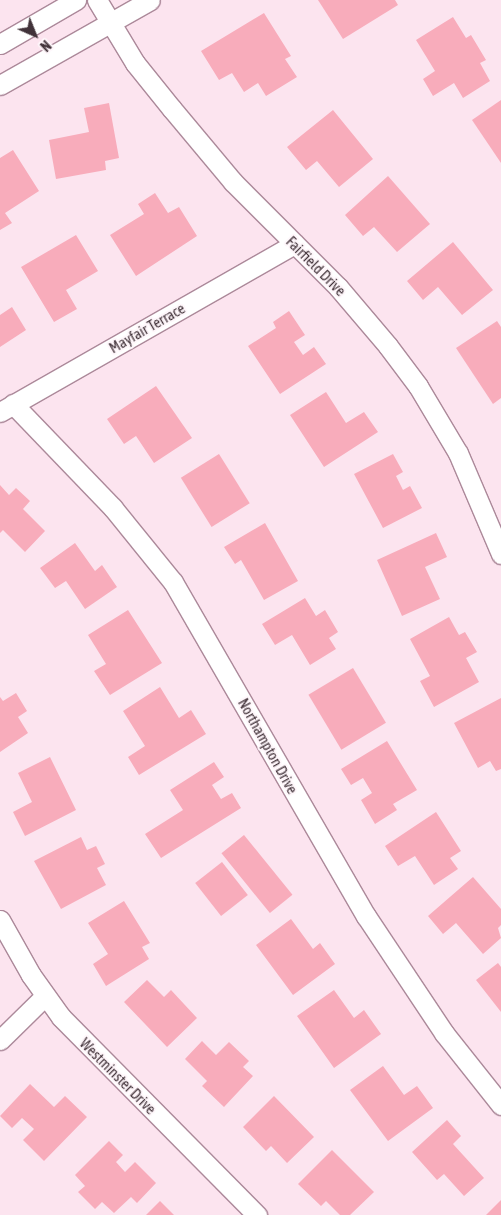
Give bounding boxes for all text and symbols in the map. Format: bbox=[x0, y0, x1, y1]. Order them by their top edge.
north arrow bbox=[10, 10, 60, 60]
text: N bbox=[37, 37, 54, 54]
street label: Fairfield Drive bbox=[282, 232, 350, 300]
street label: Mayfair Terrace bbox=[106, 299, 188, 357]
street label: Northampton Drive bbox=[234, 695, 302, 797]
street label: Westminster Drive bbox=[76, 1034, 160, 1118]

